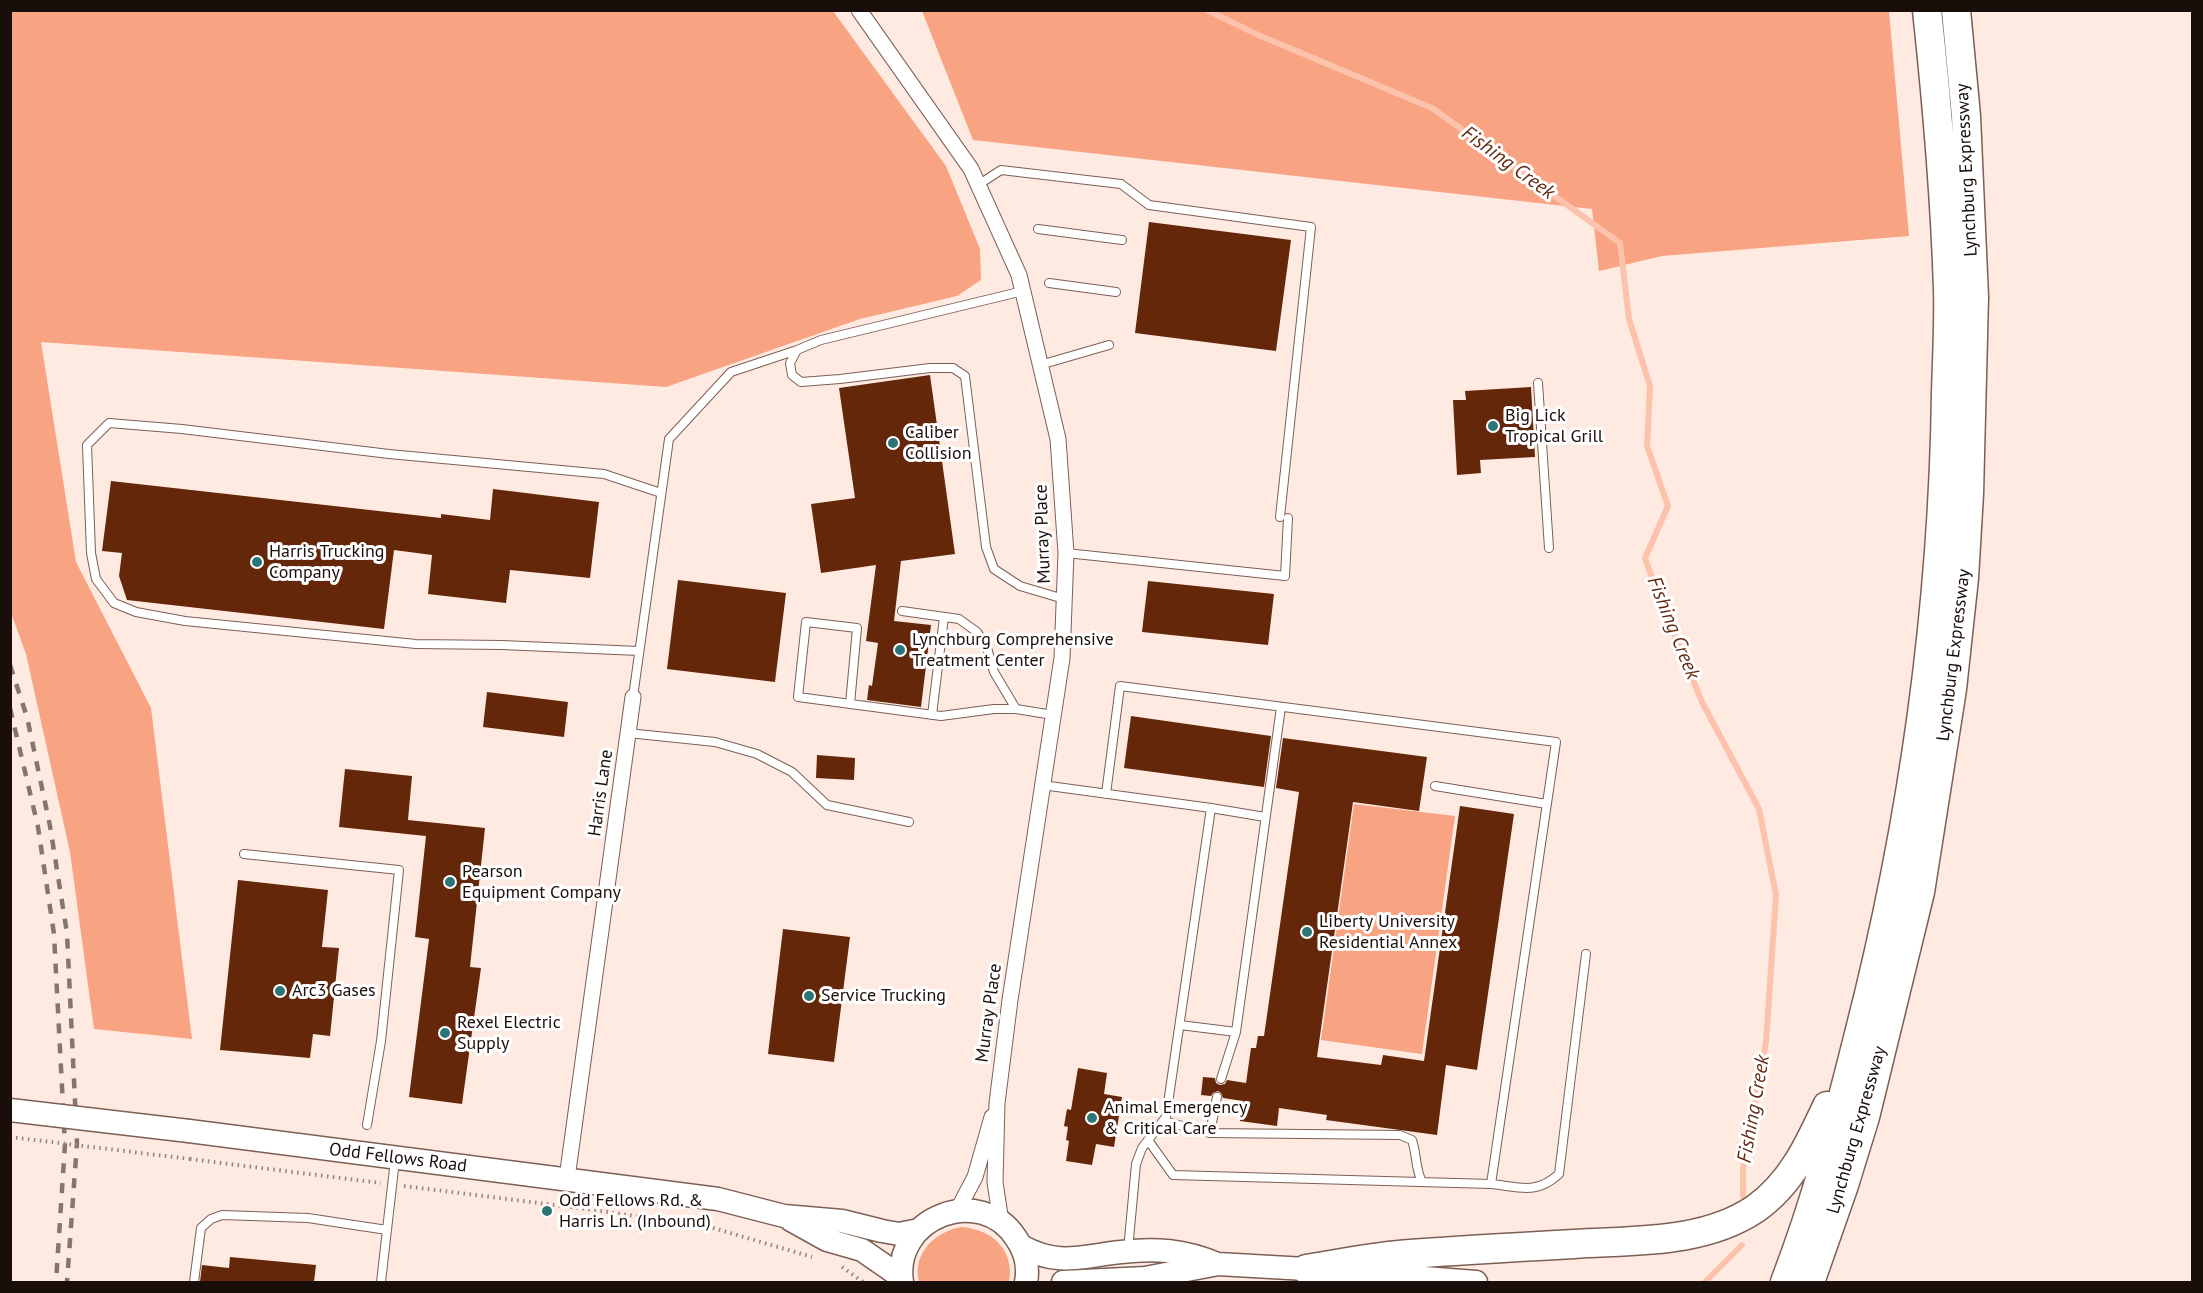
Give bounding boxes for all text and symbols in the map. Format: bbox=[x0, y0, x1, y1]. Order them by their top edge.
street label: Lynchburg Expressway bbox=[1952, 83, 1982, 257]
water label: Fishing Creek bbox=[1457, 121, 1559, 205]
place label: Big Lick Tropical Grill bbox=[1505, 405, 1603, 448]
marker: Big Lick Tropical Grill bbox=[1486, 419, 1500, 433]
place label: Caliber Collision bbox=[905, 422, 972, 464]
marker: Caliber Collision bbox=[886, 436, 900, 450]
street label: Murray Place bbox=[1030, 484, 1056, 584]
place label: Harris Trucking Company bbox=[269, 541, 384, 584]
marker: Harris Trucking Company bbox=[250, 555, 264, 569]
street label: Lynchburg Expressway bbox=[1933, 568, 1975, 742]
water label: Fishing Creek bbox=[1641, 573, 1705, 683]
place label: Lynchburg Comprehensive Treatment Center bbox=[912, 629, 1114, 672]
marker: Lynchburg Comprehensive Treatment Center bbox=[893, 643, 907, 657]
street label: Harris Lane bbox=[584, 748, 618, 838]
place label: Pearson Equipment Company bbox=[462, 861, 621, 904]
marker: Pearson Equipment Company bbox=[443, 875, 457, 889]
place label: Liberty University Residential Annex bbox=[1319, 911, 1457, 954]
marker: Liberty University Residential Annex bbox=[1300, 925, 1314, 939]
street label: Murray Place bbox=[971, 962, 1007, 1064]
place label: Arc3 Gases bbox=[292, 980, 376, 1002]
marker: Arc3 Gases bbox=[273, 984, 287, 998]
place label: Service Trucking bbox=[821, 985, 946, 1007]
marker: Service Trucking bbox=[802, 989, 816, 1003]
place label: Rexel Electric Supply bbox=[457, 1012, 561, 1054]
marker: Rexel Electric Supply bbox=[438, 1026, 452, 1040]
street label: Lynchburg Expressway bbox=[1823, 1044, 1891, 1216]
water label: Fishing Creek bbox=[1733, 1053, 1775, 1165]
place label: Animal Emergency & Critical Care bbox=[1104, 1097, 1247, 1140]
marker: Animal Emergency & Critical Care bbox=[1085, 1111, 1099, 1125]
street label: Odd Fellows Road bbox=[328, 1139, 468, 1177]
place label: Odd Fellows Rd. & Harris Ln. (Inbound) bbox=[559, 1190, 711, 1232]
marker: Odd Fellows Rd. & Harris Ln. (Inbound) bbox=[540, 1204, 554, 1218]

